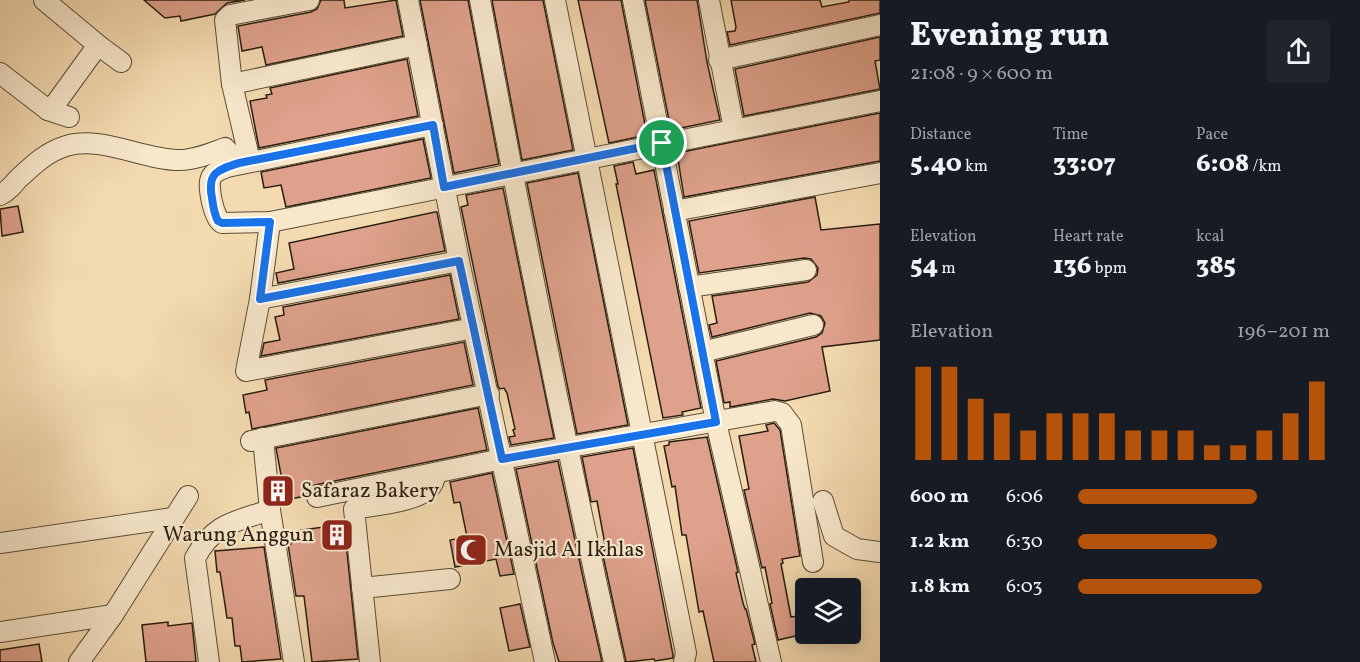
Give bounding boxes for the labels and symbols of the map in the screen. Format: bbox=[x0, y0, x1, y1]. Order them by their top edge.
pin bbox=[636, 117, 687, 168]
building icon: Safaraz Bakery bbox=[260, 473, 296, 509]
place label: Safaraz Bakery bbox=[301, 477, 440, 506]
building icon: Warung Anggun bbox=[319, 517, 355, 553]
place label: Warung Anggun bbox=[163, 521, 314, 550]
mosque icon: Masjid Al Ikhlas bbox=[453, 532, 489, 568]
place label: Masjid Al Ikhlas bbox=[494, 536, 644, 565]

